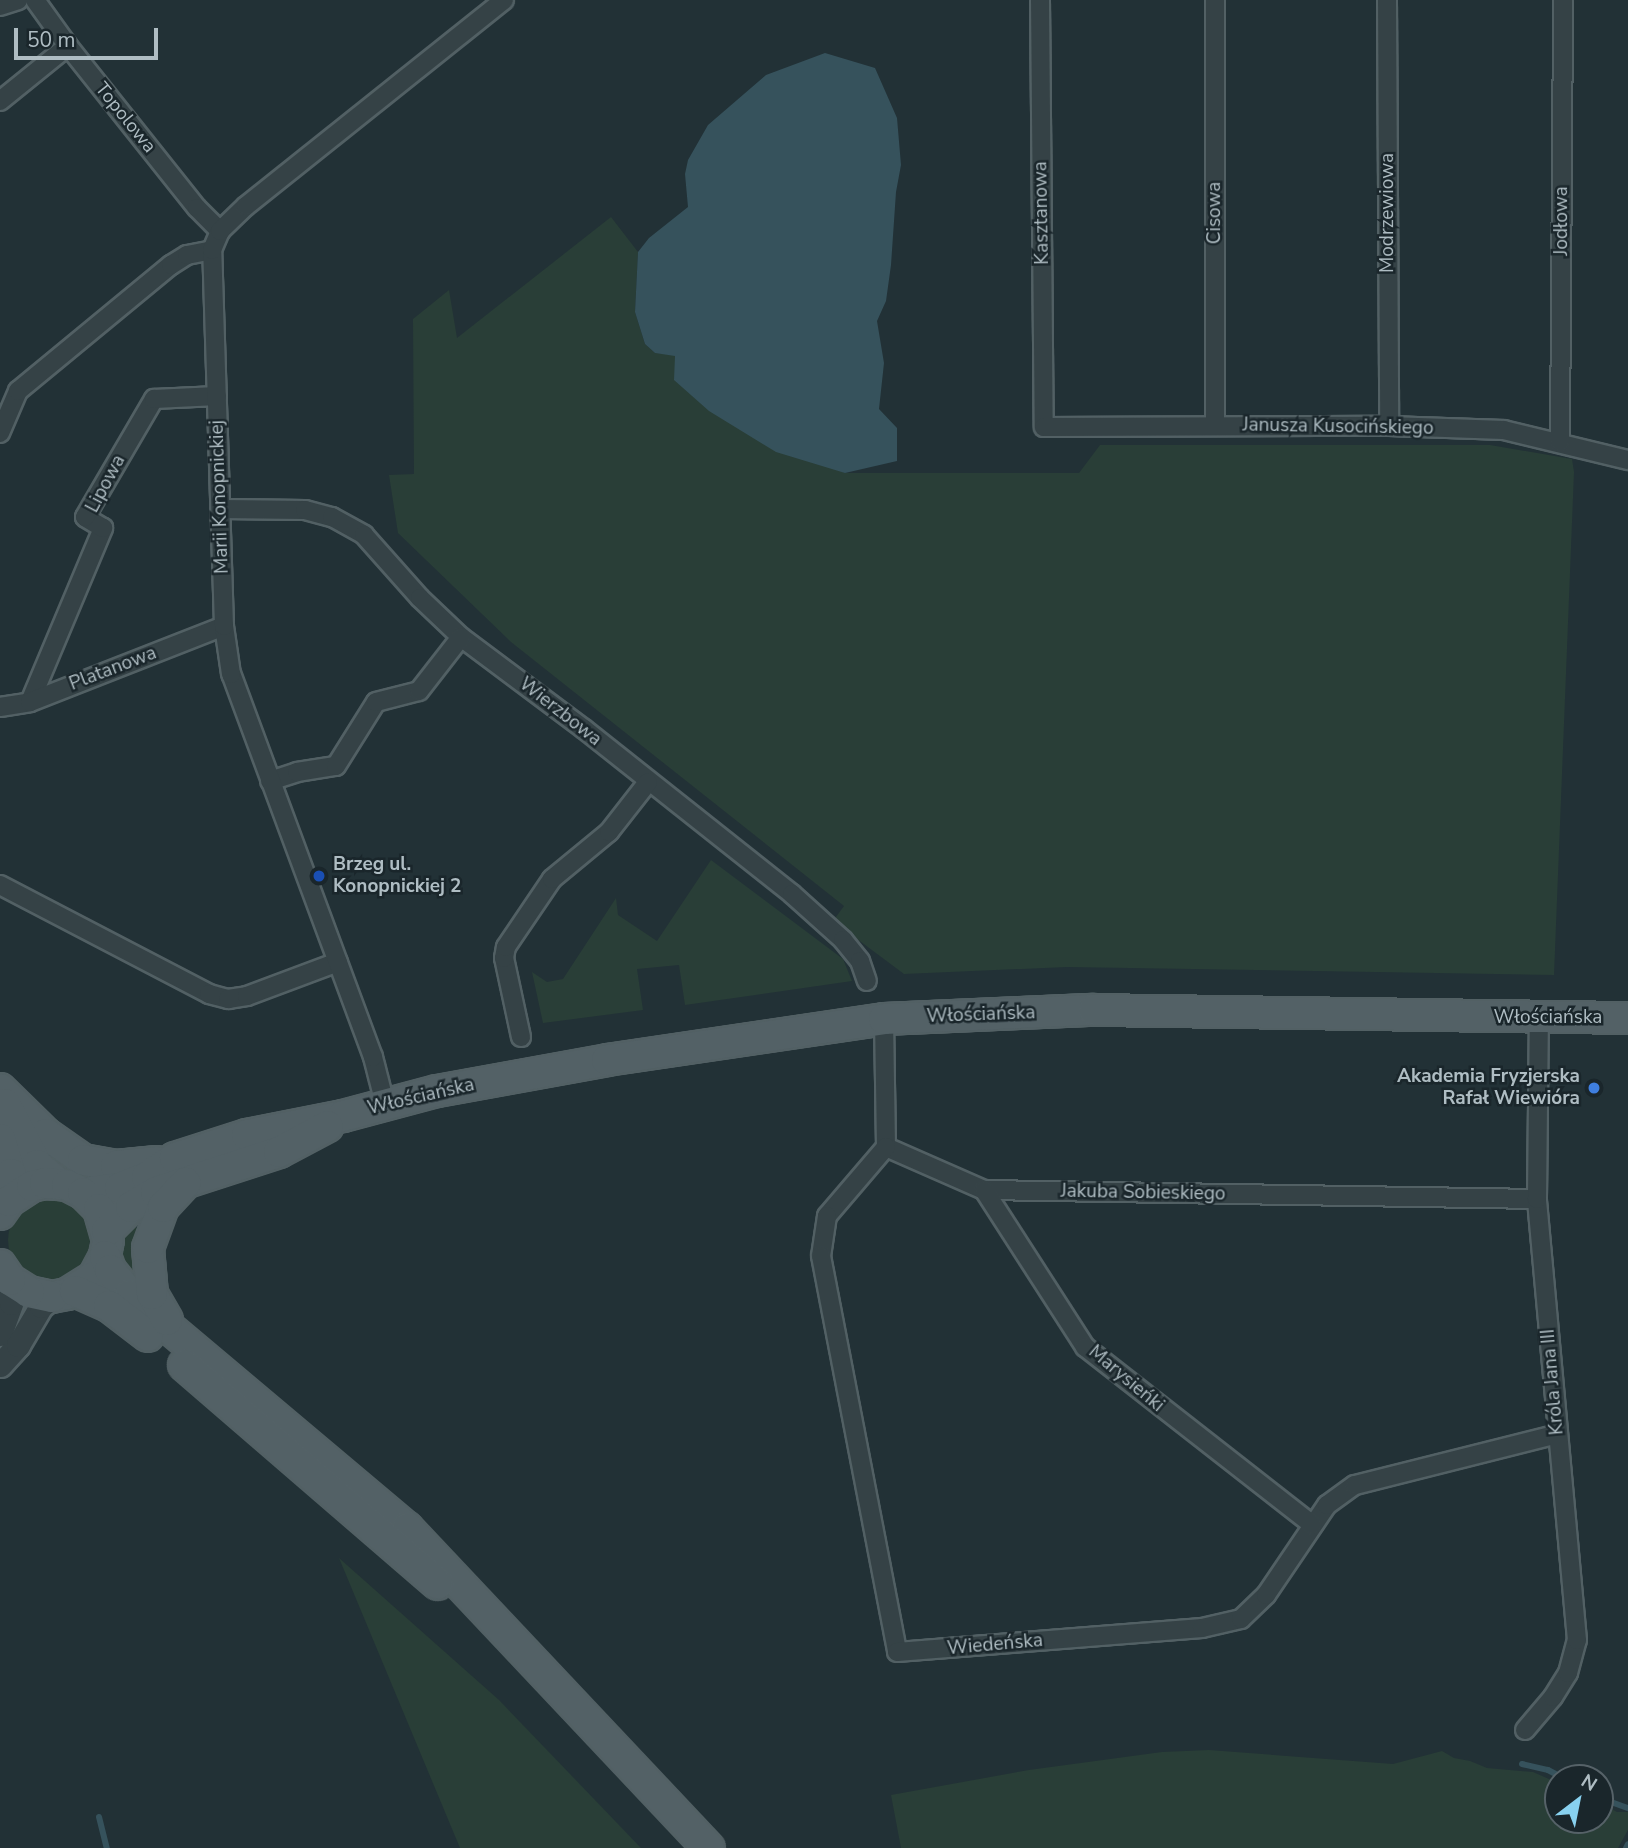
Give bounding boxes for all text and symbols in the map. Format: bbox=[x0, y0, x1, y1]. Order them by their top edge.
scale bar bbox=[18, 14, 161, 58]
text: 50 m bbox=[27, 26, 76, 54]
street label: Topolowa bbox=[90, 78, 160, 158]
street label: Modrzewiowa bbox=[1377, 153, 1399, 273]
street label: Kasztanowa bbox=[1030, 161, 1054, 265]
street label: Cisowa bbox=[1204, 182, 1226, 244]
street label: Jodłowa bbox=[1551, 186, 1573, 256]
street label: Janusza Kusocińskiego bbox=[1242, 414, 1434, 440]
street label: Marii Konopnickiej bbox=[206, 420, 234, 574]
street label: Lipowa bbox=[81, 451, 131, 517]
street label: Platanowa bbox=[66, 642, 160, 696]
street label: Wierzbowa bbox=[514, 673, 606, 751]
place label: Brzeg ul. Konopnickiej 2 bbox=[333, 854, 461, 898]
marker: Brzeg ul. Konopnickiej 2 bbox=[311, 868, 327, 884]
street label: Włościańska bbox=[926, 1002, 1036, 1028]
street label: Włościańska bbox=[1494, 1007, 1602, 1029]
place label: Akademia Fryzjerska Rafał Wiewióra bbox=[1397, 1066, 1580, 1110]
street label: Włościańska bbox=[365, 1074, 477, 1120]
marker: Akademia Fryzjerska Rafał Wiewióra bbox=[1586, 1080, 1602, 1096]
street label: Jakuba Sobieskiego bbox=[1060, 1180, 1226, 1206]
street label: Króla Jana III bbox=[1537, 1328, 1569, 1436]
street label: Marysieńki bbox=[1084, 1341, 1168, 1417]
street label: Wiedeńska bbox=[946, 1629, 1044, 1661]
north arrow bbox=[1544, 1764, 1614, 1834]
text: N bbox=[1576, 1768, 1602, 1798]

